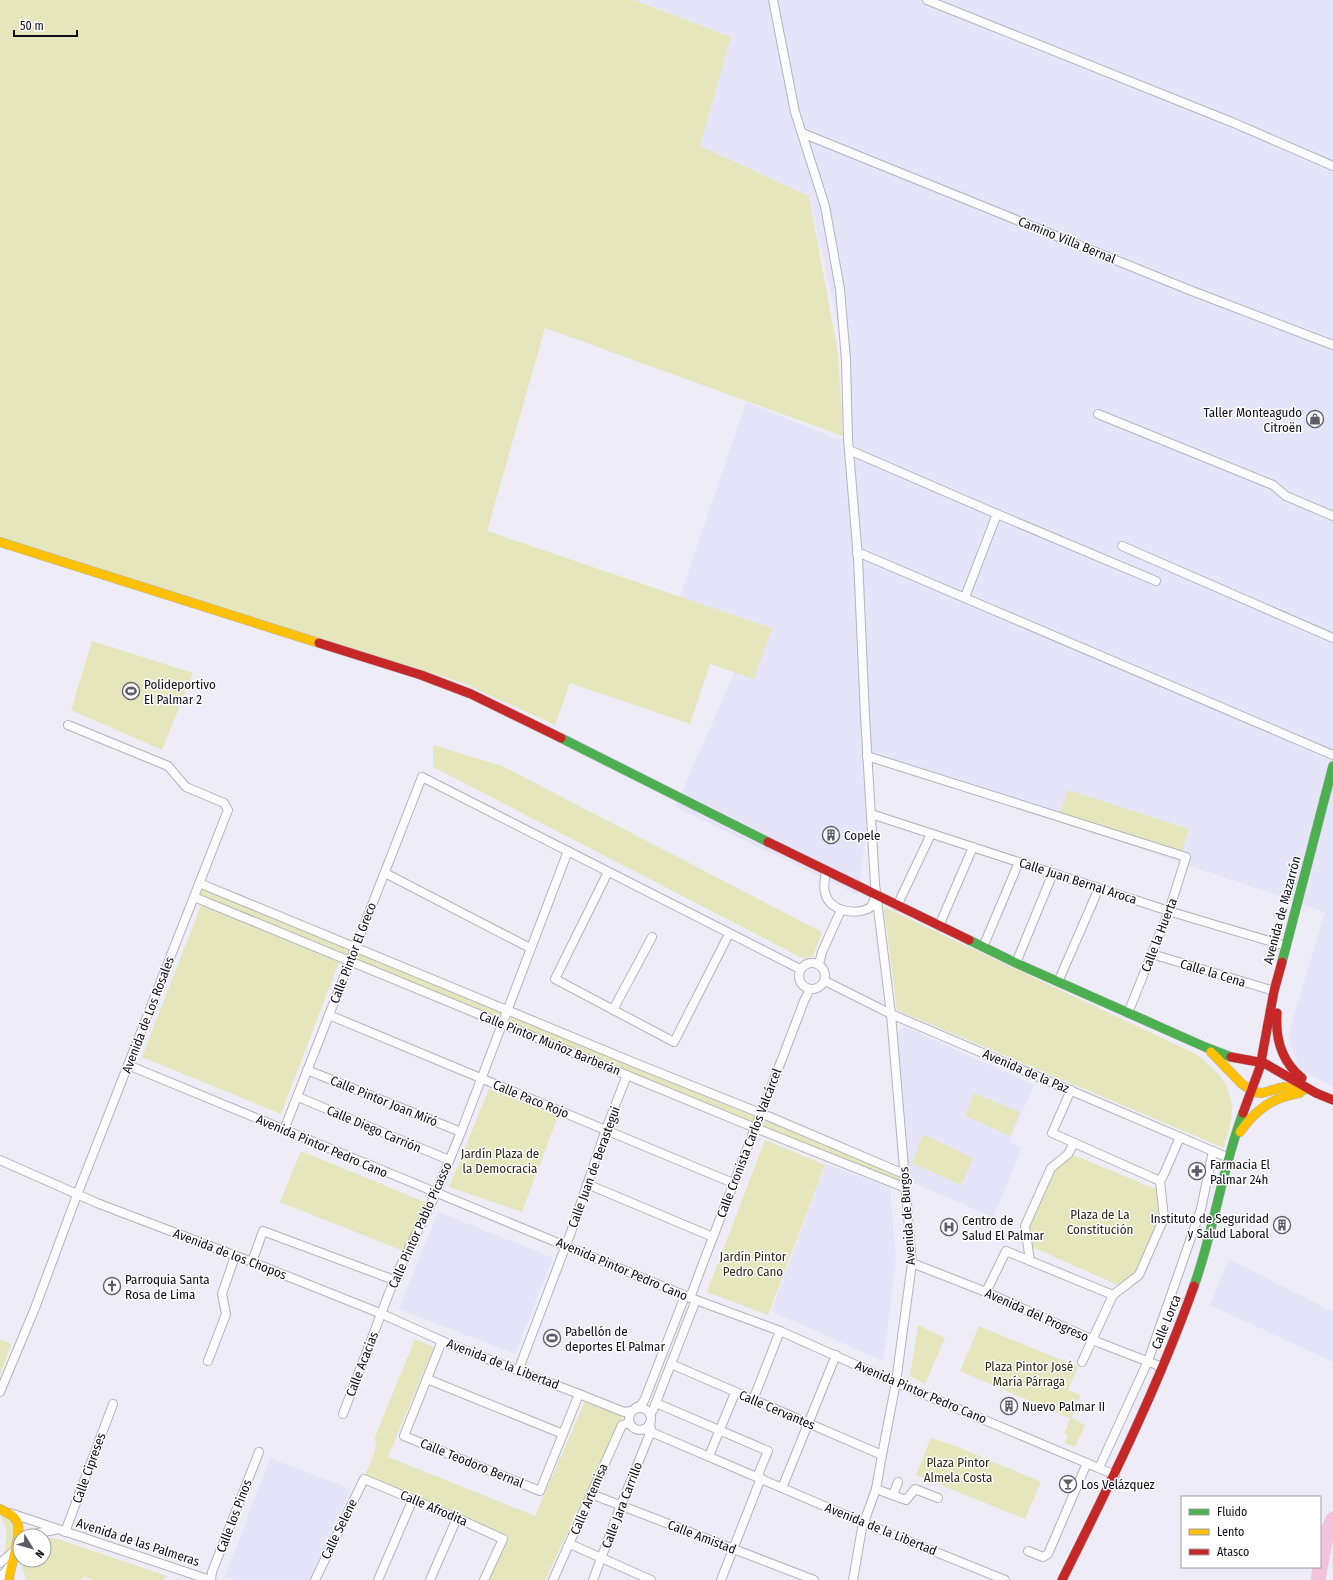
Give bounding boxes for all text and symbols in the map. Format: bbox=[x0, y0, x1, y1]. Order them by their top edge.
scale bar bbox=[14, 12, 77, 38]
text: 50 m bbox=[20, 19, 44, 33]
street label: Camino Villa Bernal bbox=[1016, 214, 1118, 267]
place label: Taller Monteagudo Citroën bbox=[1203, 405, 1302, 435]
shop icon: Taller Monteagudo Citroën bbox=[1305, 409, 1325, 429]
place label: Polideportivo El Palmar 2 bbox=[144, 677, 216, 707]
sports icon: Polideportivo El Palmar 2 bbox=[121, 681, 141, 701]
building icon: Copele bbox=[821, 825, 841, 845]
place label: Copele bbox=[844, 828, 880, 843]
street label: Avenida de Mazarrón bbox=[1260, 854, 1304, 966]
street label: Calle Juan Bernal Aroca bbox=[1017, 855, 1139, 907]
street label: Calle la Huerta bbox=[1138, 896, 1180, 974]
street label: Calle Pintor El Greco bbox=[327, 900, 379, 1006]
street label: Avenida de Los Rosales bbox=[119, 954, 177, 1075]
street label: Calle la Cena bbox=[1178, 956, 1248, 990]
street label: Calle Pintor Muñoz Barberán bbox=[477, 1008, 623, 1078]
street label: Avenida de la Paz bbox=[981, 1046, 1071, 1096]
street label: Calle Cronista Carlos Valcárcel bbox=[714, 1066, 785, 1220]
street label: Calle Pintor Joan Miró bbox=[328, 1073, 440, 1129]
street label: Calle Paco Rojo bbox=[491, 1077, 571, 1121]
street label: Calle Diego Carrión bbox=[325, 1102, 423, 1156]
street label: Calle Juan de Berastegui bbox=[565, 1104, 623, 1230]
street label: Avenida Pintor Pedro Cano bbox=[254, 1111, 390, 1181]
park label: Jardín Plaza de la Democracia bbox=[461, 1146, 539, 1176]
place label: Farmacia El Palmar 24h bbox=[1210, 1157, 1270, 1187]
street label: Calle Pintor Pablo Picasso bbox=[385, 1159, 455, 1290]
pharmacy icon: Farmacia El Palmar 24h bbox=[1187, 1161, 1207, 1181]
street label: Avenida de Burgos bbox=[896, 1166, 918, 1266]
park label: Plaza de La Constitución bbox=[1067, 1207, 1133, 1237]
place label: Instituto de Seguridad y Salud Laboral bbox=[1150, 1211, 1270, 1241]
place label: Centro de Salud El Palmar bbox=[962, 1213, 1045, 1243]
building icon: Instituto de Seguridad y Salud Laboral bbox=[1272, 1215, 1292, 1235]
hospital icon: Centro de Salud El Palmar bbox=[939, 1217, 959, 1237]
street label: Avenida de los Chopos bbox=[171, 1225, 289, 1283]
street label: Avenida Pintor Pedro Cano bbox=[554, 1234, 690, 1304]
park label: Jardín Pintor Pedro Cano bbox=[720, 1249, 787, 1279]
place label: Parroquia Santa Rosa de Lima bbox=[125, 1272, 210, 1302]
church icon: Parroquia Santa Rosa de Lima bbox=[102, 1276, 122, 1296]
street label: Avenida del Progreso bbox=[983, 1285, 1091, 1345]
street label: Calle Lorca bbox=[1148, 1293, 1184, 1351]
place label: Pabellón de deportes El Palmar bbox=[565, 1324, 665, 1354]
sports icon: Pabellón de deportes El Palmar bbox=[542, 1328, 562, 1348]
street label: Calle Acacias bbox=[343, 1329, 381, 1399]
street label: Avenida de la Libertad bbox=[445, 1336, 561, 1392]
street label: Avenida Pintor Pedro Cano bbox=[853, 1357, 989, 1427]
park label: Plaza Pintor José María Párraga bbox=[985, 1359, 1073, 1389]
street label: Calle Cervantes bbox=[737, 1387, 818, 1433]
building icon: Nuevo Palmar II bbox=[999, 1396, 1019, 1416]
place label: Nuevo Palmar II bbox=[1022, 1399, 1105, 1414]
street label: Calle Cipreses bbox=[69, 1430, 109, 1505]
street label: Calle Teodoro Bernal bbox=[418, 1435, 526, 1491]
park label: Plaza Pintor Almela Costa bbox=[924, 1455, 992, 1485]
street label: Calle Jara Carrillo bbox=[599, 1460, 645, 1550]
street label: Calle Artemisa bbox=[567, 1461, 611, 1537]
bar icon: Los Velázquez bbox=[1058, 1474, 1078, 1494]
street label: Calle los Pinos bbox=[213, 1477, 255, 1555]
place label: Los Velázquez bbox=[1081, 1477, 1155, 1492]
street label: Calle Afrodita bbox=[398, 1487, 470, 1529]
legend bbox=[1181, 1496, 1321, 1568]
street label: Calle Selene bbox=[318, 1497, 360, 1561]
street label: Avenida de la Libertad bbox=[823, 1500, 939, 1558]
text: Fluido bbox=[1217, 1505, 1247, 1519]
street label: Avenida de las Palmeras bbox=[75, 1515, 202, 1569]
street label: Calle Amistad bbox=[666, 1517, 738, 1557]
text: Lento bbox=[1217, 1525, 1244, 1539]
north arrow bbox=[12, 1528, 52, 1568]
text: Atasco bbox=[1217, 1545, 1249, 1559]
text: N bbox=[32, 1547, 47, 1560]

